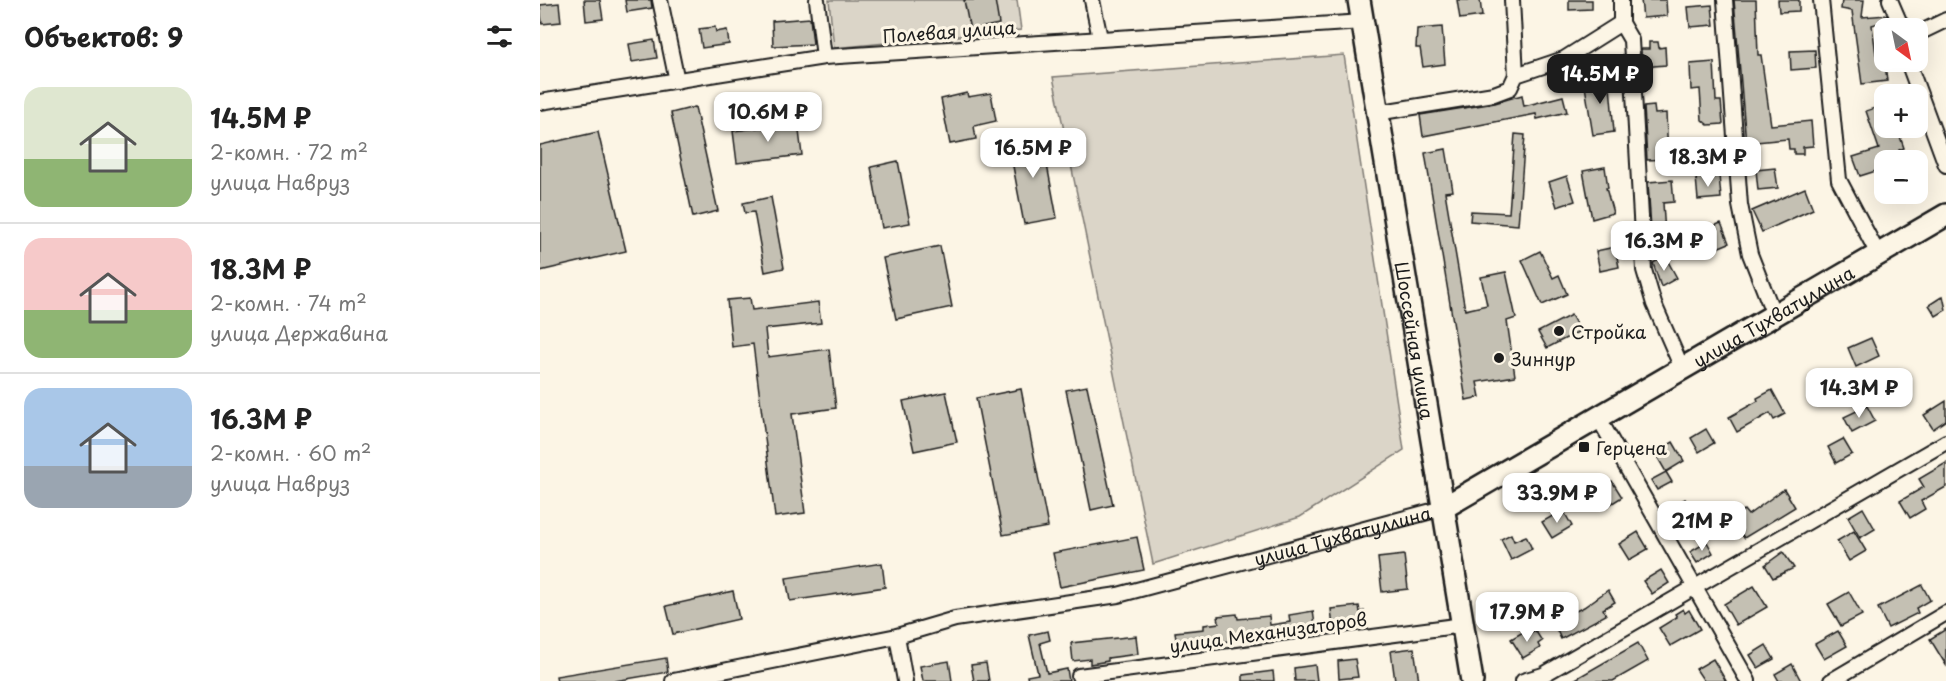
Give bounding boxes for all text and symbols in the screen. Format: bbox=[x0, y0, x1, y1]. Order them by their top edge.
street label: Полевая улица bbox=[882, 13, 1017, 49]
text: Объектов: 9 bbox=[24, 17, 183, 56]
north arrow bbox=[1874, 18, 1928, 72]
map controls bbox=[1874, 18, 1928, 204]
icon: filters bbox=[483, 20, 516, 53]
pin: 14.5M ₽ bbox=[1545, 54, 1655, 105]
text: 14.5M ₽ bbox=[1561, 58, 1639, 88]
button: + bbox=[1874, 84, 1928, 138]
pin: 10.6M ₽ bbox=[713, 92, 823, 143]
text: 10.6M ₽ bbox=[728, 96, 808, 126]
text: 14.5M ₽ bbox=[210, 98, 311, 137]
icon: home bbox=[72, 111, 144, 183]
pin: 16.5M ₽ bbox=[978, 128, 1088, 179]
text: 16.5M ₽ bbox=[994, 132, 1072, 162]
text: 2-комн. · 72 m² bbox=[210, 137, 368, 167]
pin: 18.3M ₽ bbox=[1653, 137, 1763, 188]
text: 18.3M ₽ bbox=[1669, 141, 1747, 171]
button: − bbox=[1874, 150, 1928, 204]
text: улица Навруз bbox=[210, 167, 350, 197]
pin: 16.3M ₽ bbox=[1609, 221, 1719, 272]
text: 16.3M ₽ bbox=[1625, 225, 1703, 255]
text: 18.3M ₽ bbox=[210, 249, 311, 288]
street label: улица Тухватуллина bbox=[1687, 258, 1859, 373]
street label: Шоссейная улица bbox=[1389, 259, 1442, 422]
icon: home bbox=[72, 262, 144, 334]
text: 2-комн. · 74 m² bbox=[210, 288, 367, 318]
text: улица Державина bbox=[210, 318, 388, 348]
place label: Стройка bbox=[1571, 318, 1647, 345]
marker: Стройка bbox=[1552, 324, 1566, 338]
place label: Зиннур bbox=[1511, 345, 1576, 372]
marker: Зиннур bbox=[1492, 351, 1506, 365]
pin: 14.3M ₽ bbox=[1804, 368, 1914, 419]
text: 14.3M ₽ bbox=[1820, 372, 1898, 402]
text: 16.3M ₽ bbox=[210, 399, 312, 438]
icon: home bbox=[72, 412, 144, 484]
place label: Герцена bbox=[1596, 434, 1668, 461]
text: 2-комн. · 60 m² bbox=[210, 438, 371, 468]
marker: Герцена bbox=[1577, 440, 1591, 454]
text: улица Навруз bbox=[210, 468, 350, 498]
pin: 33.9M ₽ bbox=[1502, 473, 1612, 524]
text: 33.9M ₽ bbox=[1516, 477, 1598, 507]
street label: улица Тухватуллина bbox=[1251, 498, 1435, 572]
pin: 21M ₽ bbox=[1660, 501, 1744, 552]
text: 21M ₽ bbox=[1671, 505, 1733, 535]
pin: 17.9M ₽ bbox=[1472, 592, 1582, 643]
text: 17.9M ₽ bbox=[1490, 596, 1564, 626]
street label: улица Механизаторов bbox=[1167, 605, 1369, 659]

